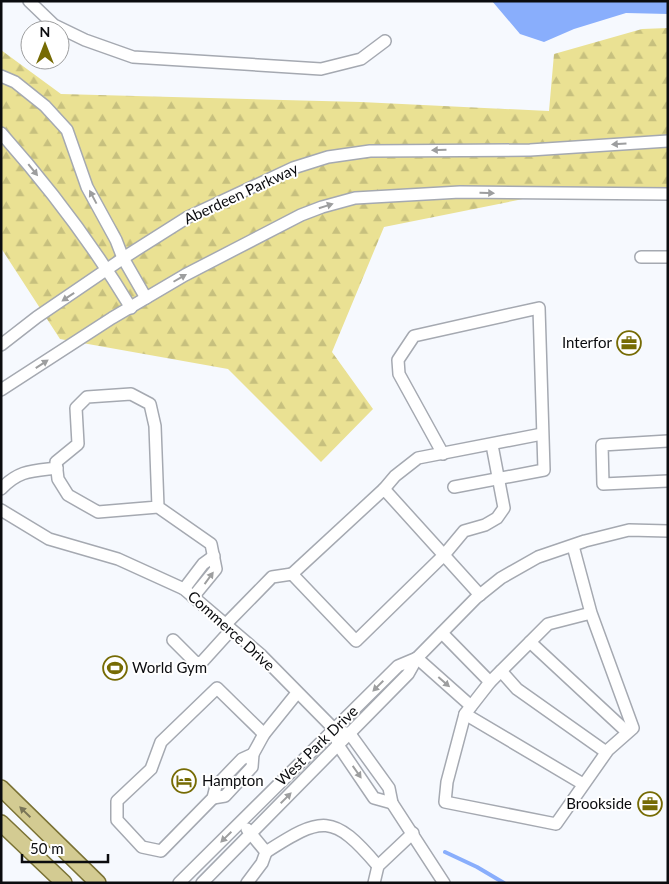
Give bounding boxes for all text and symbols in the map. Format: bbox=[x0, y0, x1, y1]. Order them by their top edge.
north arrow bbox=[20, 20, 70, 70]
text: N bbox=[40, 23, 50, 40]
one-way arrow bbox=[611, 140, 627, 148]
one-way arrow bbox=[431, 146, 447, 154]
street label: Aberdeen Parkway bbox=[181, 159, 301, 227]
one-way arrow bbox=[27, 163, 38, 176]
one-way arrow bbox=[479, 189, 495, 197]
one-way arrow bbox=[89, 190, 97, 204]
one-way arrow bbox=[318, 202, 333, 210]
one-way arrow bbox=[173, 274, 188, 282]
one-way arrow bbox=[61, 292, 74, 302]
office icon: Interfor bbox=[616, 330, 642, 356]
place label: Interfor bbox=[562, 333, 613, 351]
one-way arrow bbox=[35, 359, 49, 369]
one-way arrow bbox=[204, 571, 214, 585]
street label: Commerce Drive bbox=[185, 587, 279, 674]
sports icon: World Gym bbox=[102, 655, 128, 681]
place label: World Gym bbox=[132, 658, 207, 676]
one-way arrow bbox=[438, 676, 450, 688]
one-way arrow bbox=[372, 680, 384, 692]
street label: West Park Drive bbox=[271, 702, 361, 789]
one-way arrow bbox=[351, 765, 362, 778]
hotel icon: Hampton bbox=[171, 768, 197, 794]
place label: Hampton bbox=[202, 771, 264, 789]
office icon: Brookside bbox=[637, 791, 663, 817]
one-way arrow bbox=[279, 793, 291, 805]
place label: Brookside bbox=[566, 794, 632, 812]
one-way arrow bbox=[19, 807, 31, 819]
one-way arrow bbox=[220, 831, 232, 843]
scale bar bbox=[22, 832, 109, 864]
text: 50 m bbox=[30, 839, 64, 857]

